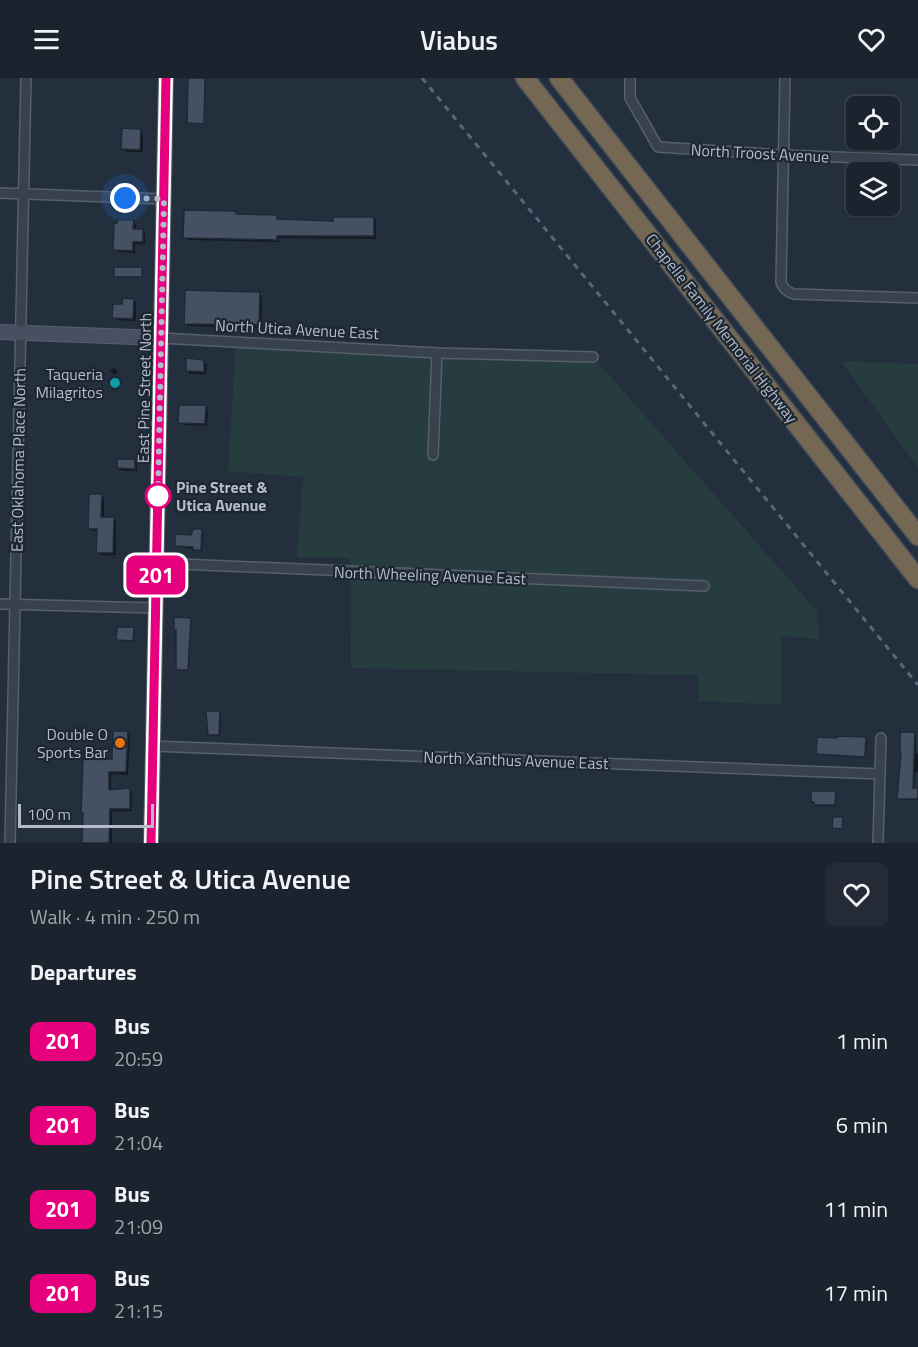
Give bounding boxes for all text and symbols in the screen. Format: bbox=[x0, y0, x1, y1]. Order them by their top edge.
text: Viabus bbox=[420, 19, 498, 60]
icon: menu bbox=[30, 23, 63, 56]
icon: heart bbox=[855, 23, 888, 56]
map controls bbox=[846, 96, 900, 216]
button: locate bbox=[846, 96, 900, 150]
street label: North Troost Avenue bbox=[690, 137, 830, 169]
button: layers bbox=[846, 162, 900, 216]
your location bbox=[110, 183, 140, 213]
street label: Chapelle Family Memorial Highway bbox=[640, 228, 804, 428]
street label: East Pine Street North bbox=[131, 313, 157, 463]
street label: North Utica Avenue East bbox=[215, 313, 380, 345]
place label: Taqueria Milagritos bbox=[36, 362, 103, 404]
street label: East Oklahoma Place North bbox=[4, 368, 32, 552]
marker: Taqueria Milagritos bbox=[108, 376, 122, 390]
place label: Pine Street & Utica Avenue bbox=[176, 475, 268, 517]
marker: Pine Street & Utica Avenue bbox=[145, 483, 171, 509]
line badge: 201 bbox=[122, 556, 190, 594]
text: 201 bbox=[138, 559, 174, 591]
street label: North Wheeling Avenue East bbox=[333, 560, 527, 590]
place label: Double O Sports Bar bbox=[37, 722, 108, 764]
marker: Double O Sports Bar bbox=[113, 736, 127, 750]
street label: North Xanthus Avenue East bbox=[423, 745, 609, 775]
scale bar bbox=[18, 801, 154, 828]
text: 100 m bbox=[27, 802, 71, 826]
text: Pine Street & Utica Avenue bbox=[30, 857, 351, 900]
button: heart bbox=[825, 863, 888, 926]
text: Walk · 4 min · 250 m bbox=[30, 901, 200, 932]
text: Departures bbox=[30, 955, 137, 989]
text: Bus bbox=[114, 1009, 150, 1043]
text: 1 min bbox=[836, 1024, 888, 1058]
text: 201 bbox=[45, 1025, 81, 1057]
text: 20:59 bbox=[114, 1043, 163, 1074]
text: Bus bbox=[114, 1093, 150, 1127]
text: 6 min bbox=[836, 1108, 888, 1142]
text: 201 bbox=[45, 1109, 81, 1141]
text: 21:04 bbox=[114, 1127, 163, 1158]
text: Bus bbox=[114, 1177, 150, 1211]
text: 11 min bbox=[823, 1192, 888, 1226]
text: 201 bbox=[45, 1193, 81, 1225]
text: 21:09 bbox=[114, 1211, 163, 1242]
text: Bus bbox=[114, 1261, 150, 1295]
text: 17 min bbox=[823, 1276, 888, 1310]
text: 201 bbox=[45, 1277, 81, 1309]
text: 21:15 bbox=[114, 1295, 163, 1326]

